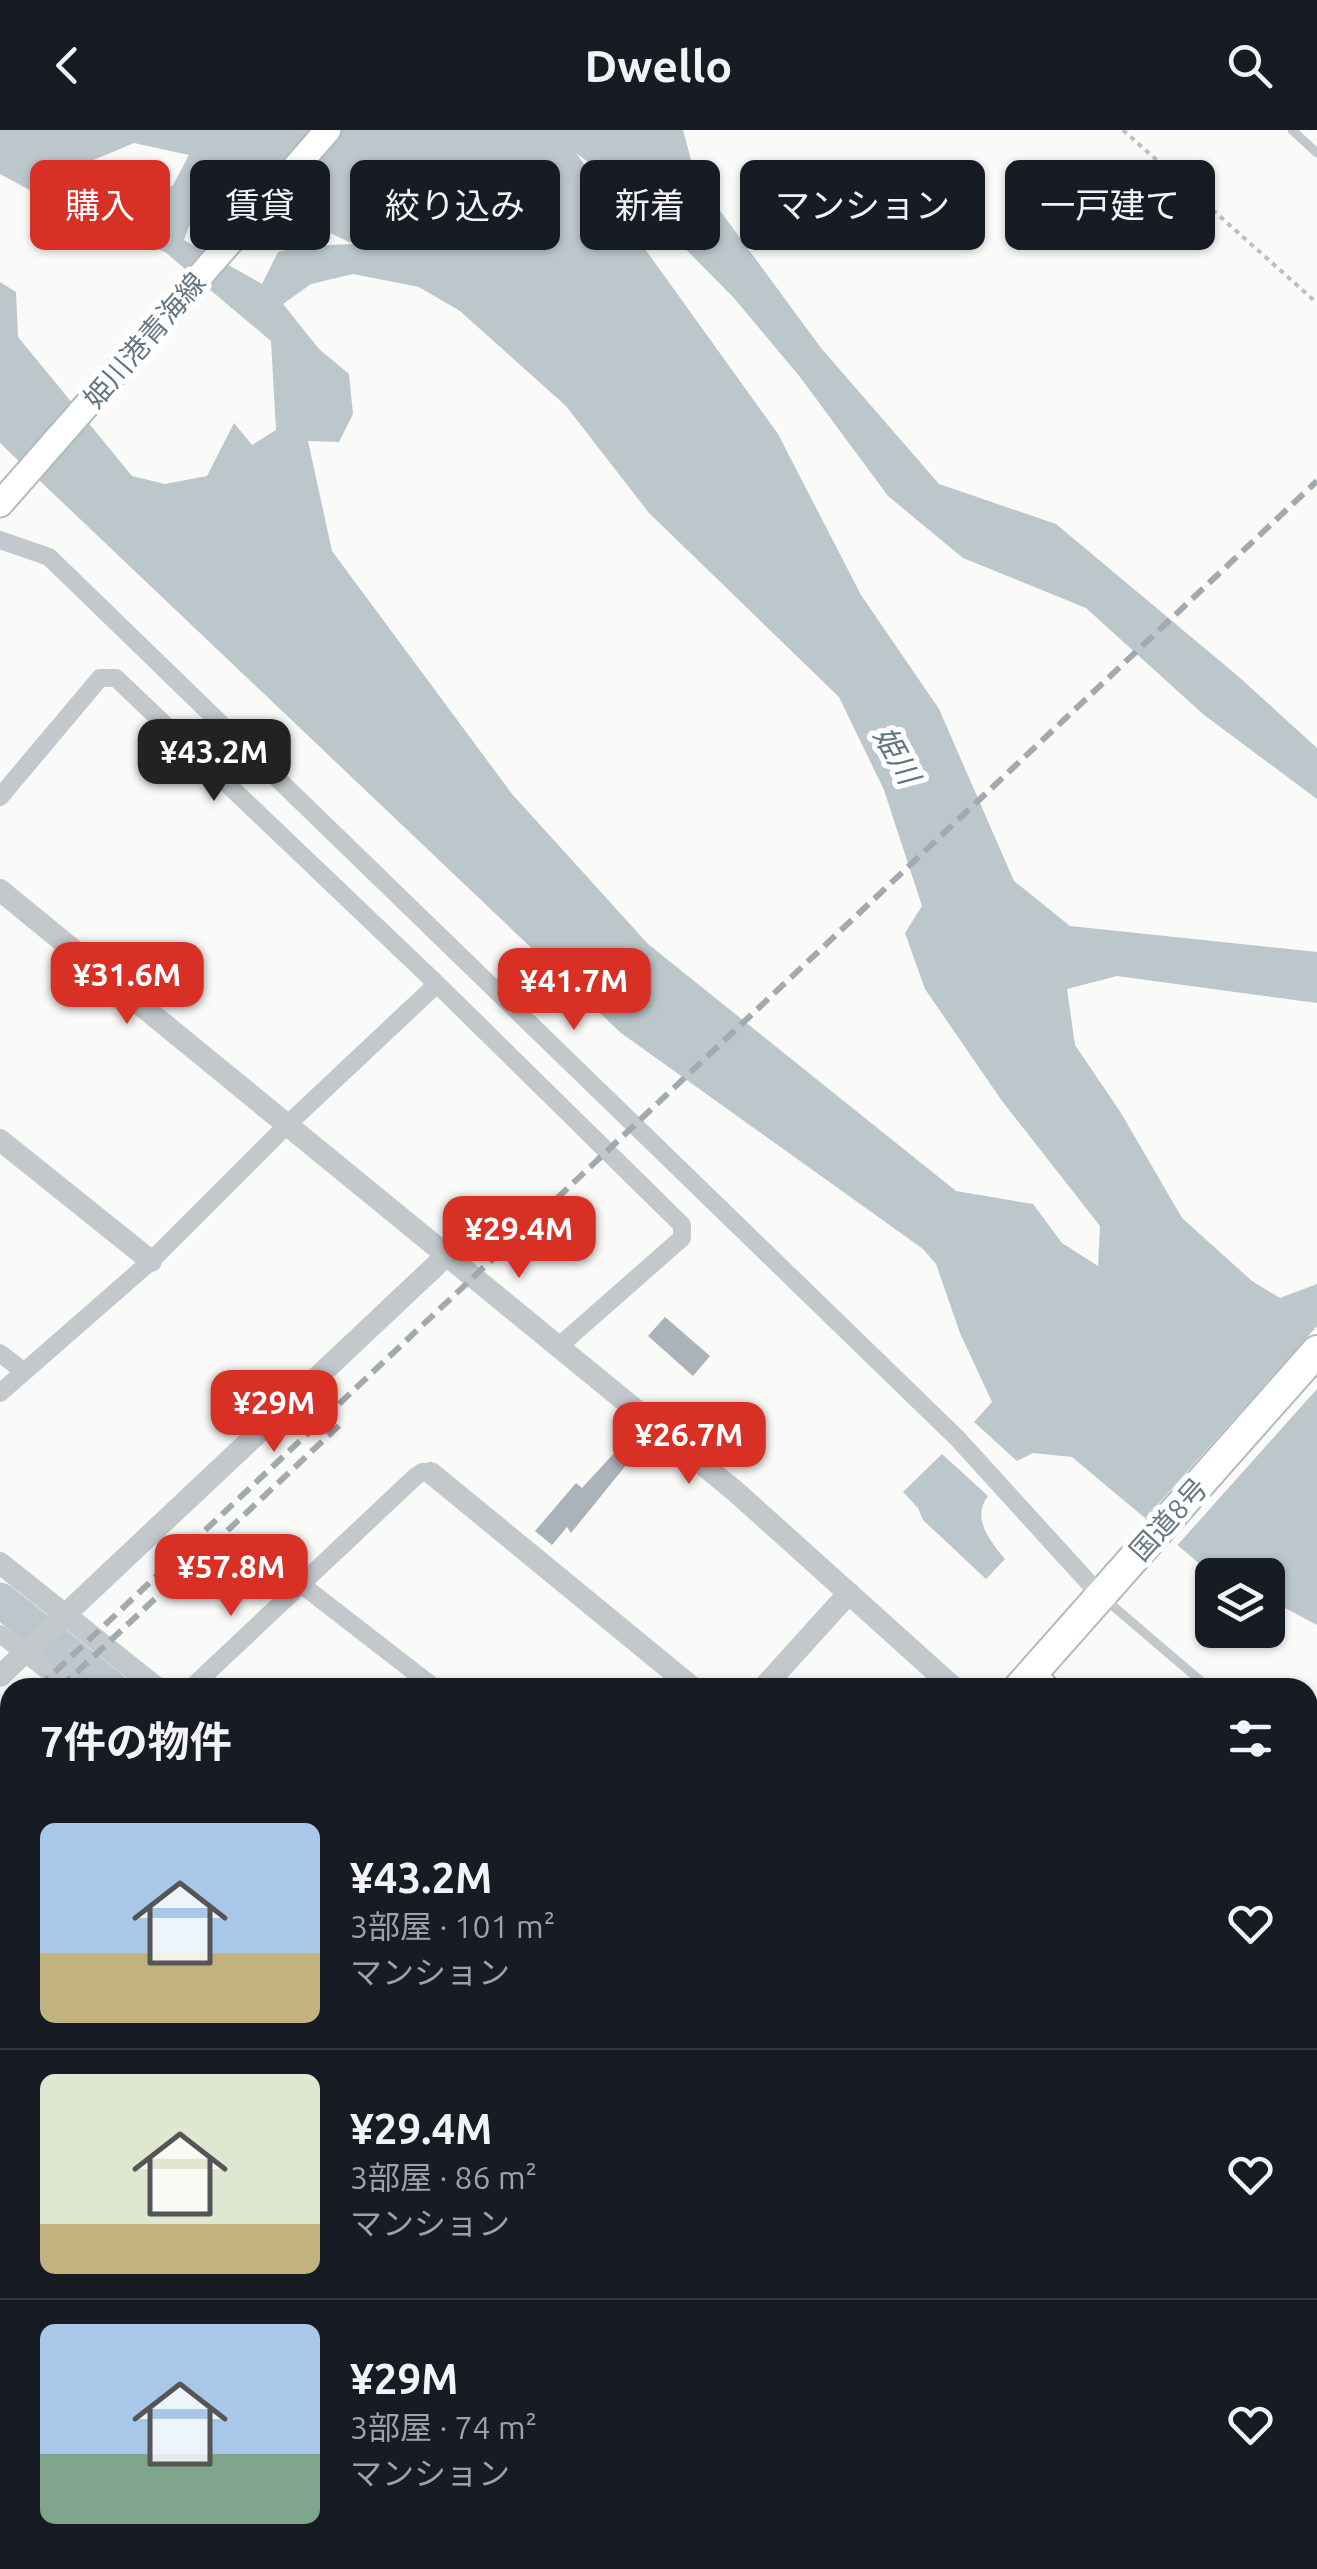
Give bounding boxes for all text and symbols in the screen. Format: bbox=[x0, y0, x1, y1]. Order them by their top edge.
icon: back bbox=[40, 38, 95, 93]
icon: search bbox=[1222, 38, 1277, 93]
text: Dwello bbox=[585, 40, 732, 91]
chip: 購入 bbox=[30, 160, 170, 250]
chip: 賃貸 bbox=[190, 160, 330, 250]
chip: 絞り込み bbox=[350, 160, 560, 250]
chip: 新着 bbox=[580, 160, 720, 250]
chip: マンション bbox=[740, 160, 985, 250]
chip: 一戸建て bbox=[1005, 160, 1215, 250]
street label: 姫川港青海線 bbox=[77, 266, 211, 414]
pin: ¥43.2M bbox=[133, 719, 295, 804]
water label: 姫川 bbox=[868, 721, 928, 792]
text: ¥43.2M bbox=[160, 733, 268, 769]
pin: ¥31.6M bbox=[46, 942, 208, 1027]
pin: ¥41.7M bbox=[493, 948, 655, 1033]
text: ¥31.6M bbox=[73, 956, 181, 992]
text: ¥41.7M bbox=[520, 962, 628, 998]
pin: ¥29.4M bbox=[438, 1196, 600, 1281]
text: ¥29.4M bbox=[465, 1210, 573, 1246]
pin: ¥29M bbox=[215, 1370, 333, 1455]
text: ¥29M bbox=[233, 1384, 315, 1420]
pin: ¥26.7M bbox=[608, 1402, 770, 1487]
text: ¥26.7M bbox=[635, 1416, 743, 1452]
street label: 国道8号 bbox=[1123, 1472, 1213, 1566]
pin: ¥57.8M bbox=[150, 1534, 312, 1619]
text: ¥57.8M bbox=[177, 1548, 285, 1584]
map controls bbox=[1195, 1558, 1285, 1648]
button: layers bbox=[1195, 1558, 1285, 1648]
icon: filters bbox=[1223, 1711, 1278, 1766]
text: 7件の物件 bbox=[40, 1718, 232, 1765]
text: ¥43.2M bbox=[350, 1854, 492, 1901]
icon: home bbox=[120, 1863, 240, 1983]
icon: heart bbox=[1223, 1896, 1278, 1951]
text: 3部屋 · 101 m² bbox=[350, 1908, 555, 1944]
text: マンション bbox=[350, 1954, 510, 1990]
text: ¥29.4M bbox=[350, 2105, 492, 2152]
icon: home bbox=[120, 2114, 240, 2234]
icon: heart bbox=[1223, 2147, 1278, 2202]
text: 3部屋 · 86 m² bbox=[350, 2159, 537, 2195]
text: マンション bbox=[350, 2205, 510, 2241]
text: ¥29M bbox=[350, 2355, 458, 2402]
icon: home bbox=[120, 2364, 240, 2484]
icon: heart bbox=[1223, 2397, 1278, 2452]
text: 3部屋 · 74 m² bbox=[350, 2409, 537, 2445]
text: マンション bbox=[350, 2455, 510, 2491]

